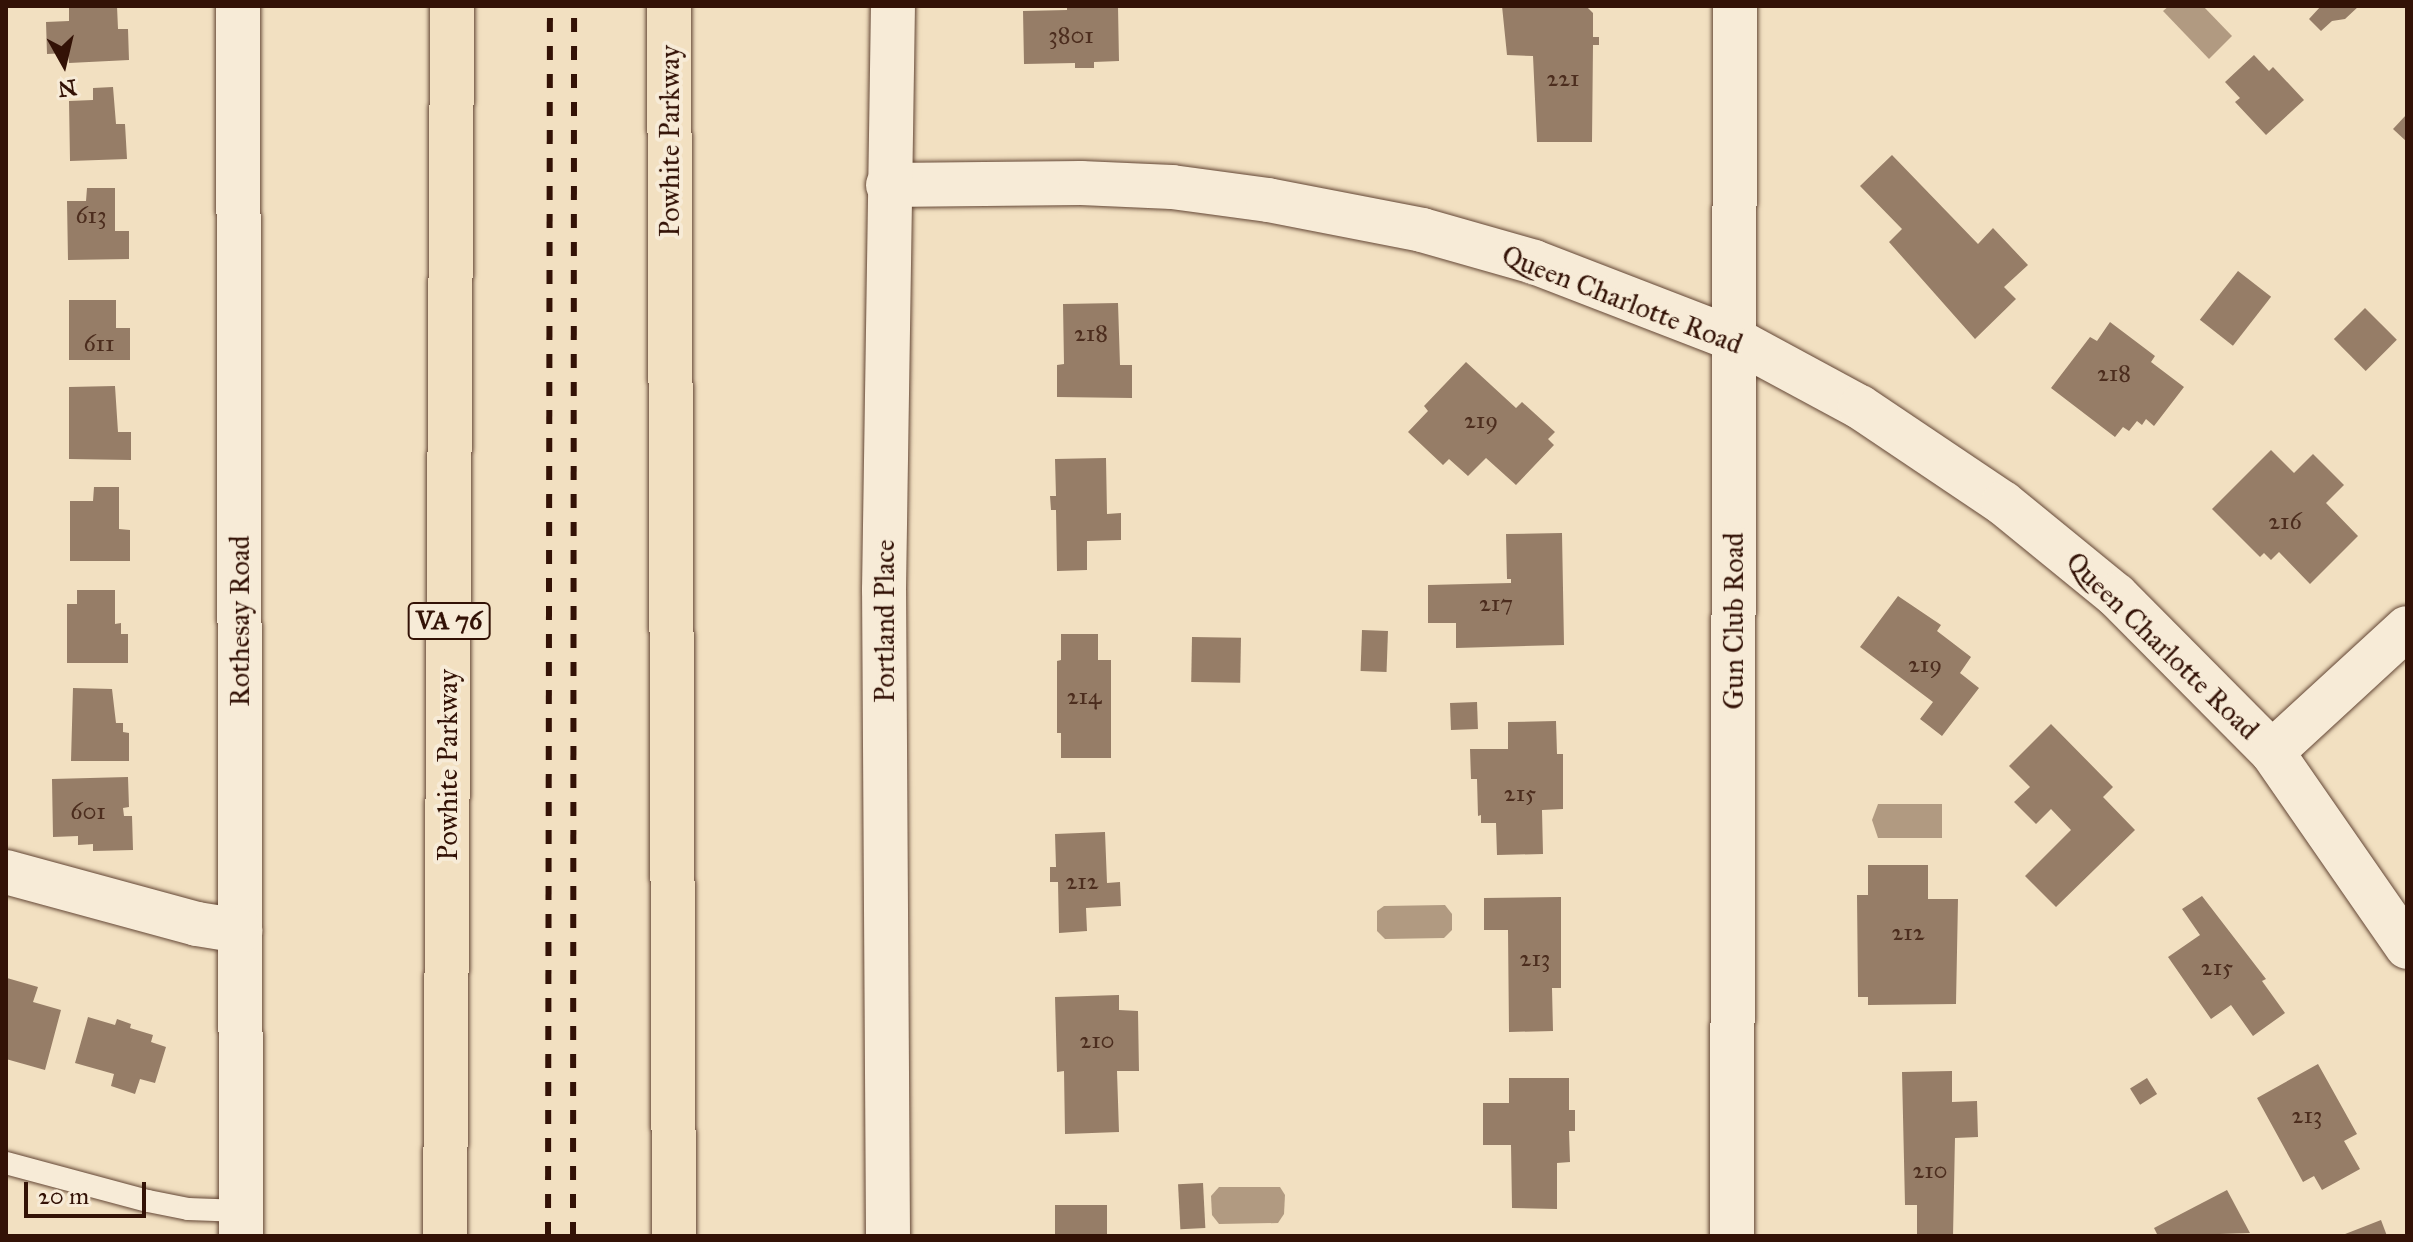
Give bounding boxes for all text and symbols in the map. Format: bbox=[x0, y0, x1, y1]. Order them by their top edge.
house number: 3801 bbox=[1048, 22, 1094, 50]
north arrow bbox=[24, 24, 104, 104]
street label: Powhite Parkway bbox=[653, 45, 687, 237]
house number: 221 bbox=[1546, 65, 1580, 93]
text: N bbox=[56, 74, 79, 103]
house number: 613 bbox=[75, 202, 107, 230]
street label: Queen Charlotte Road bbox=[1497, 239, 1747, 361]
house number: 218 bbox=[1074, 320, 1108, 348]
house number: 611 bbox=[83, 330, 115, 358]
house number: 218 bbox=[2097, 360, 2131, 388]
house number: 219 bbox=[1464, 407, 1498, 435]
house number: 216 bbox=[2268, 508, 2302, 536]
street label: Gun Club Road bbox=[1717, 532, 1751, 710]
street label: Rothesay Road bbox=[223, 535, 257, 707]
street label: Portland Place bbox=[868, 539, 902, 703]
street label: Queen Charlotte Road bbox=[2059, 545, 2265, 747]
house number: 217 bbox=[1479, 590, 1513, 618]
road number: VA 76 bbox=[407, 599, 491, 643]
house number: 219 bbox=[1908, 651, 1942, 679]
street label: Powhite Parkway bbox=[431, 669, 465, 861]
house number: 214 bbox=[1067, 683, 1101, 711]
house number: 215 bbox=[1504, 780, 1536, 808]
house number: 601 bbox=[70, 798, 106, 826]
house number: 212 bbox=[1065, 868, 1099, 896]
house number: 212 bbox=[1891, 919, 1925, 947]
house number: 213 bbox=[1520, 945, 1550, 973]
house number: 215 bbox=[2201, 954, 2233, 982]
house number: 210 bbox=[1079, 1027, 1115, 1055]
house number: 213 bbox=[2292, 1102, 2322, 1130]
house number: 210 bbox=[1912, 1157, 1948, 1185]
scale bar bbox=[28, 1166, 150, 1216]
text: 20 m bbox=[38, 1181, 89, 1211]

